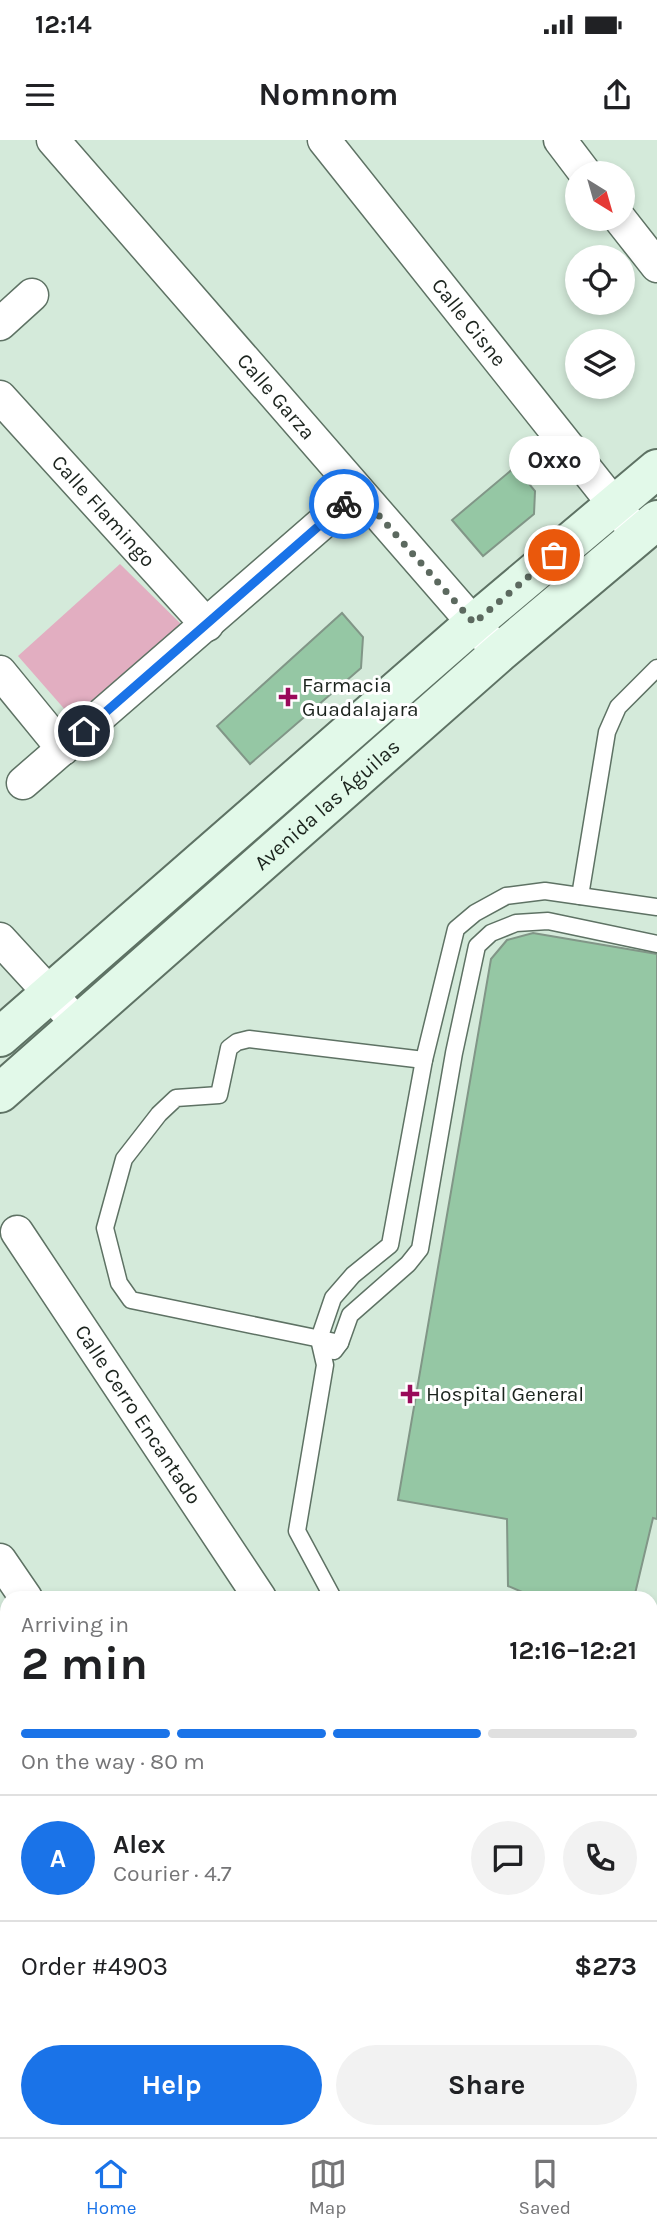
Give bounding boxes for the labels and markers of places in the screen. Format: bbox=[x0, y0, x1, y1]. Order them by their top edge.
callout: Oxxo bbox=[508, 436, 600, 485]
pin bbox=[524, 525, 584, 585]
place label: Farmacia Guadalajara bbox=[302, 673, 419, 721]
marker: Farmacia Guadalajara bbox=[280, 689, 296, 705]
pin bbox=[54, 701, 114, 761]
place label: Hospital General bbox=[426, 1382, 584, 1406]
marker: Hospital General bbox=[400, 1384, 420, 1404]

